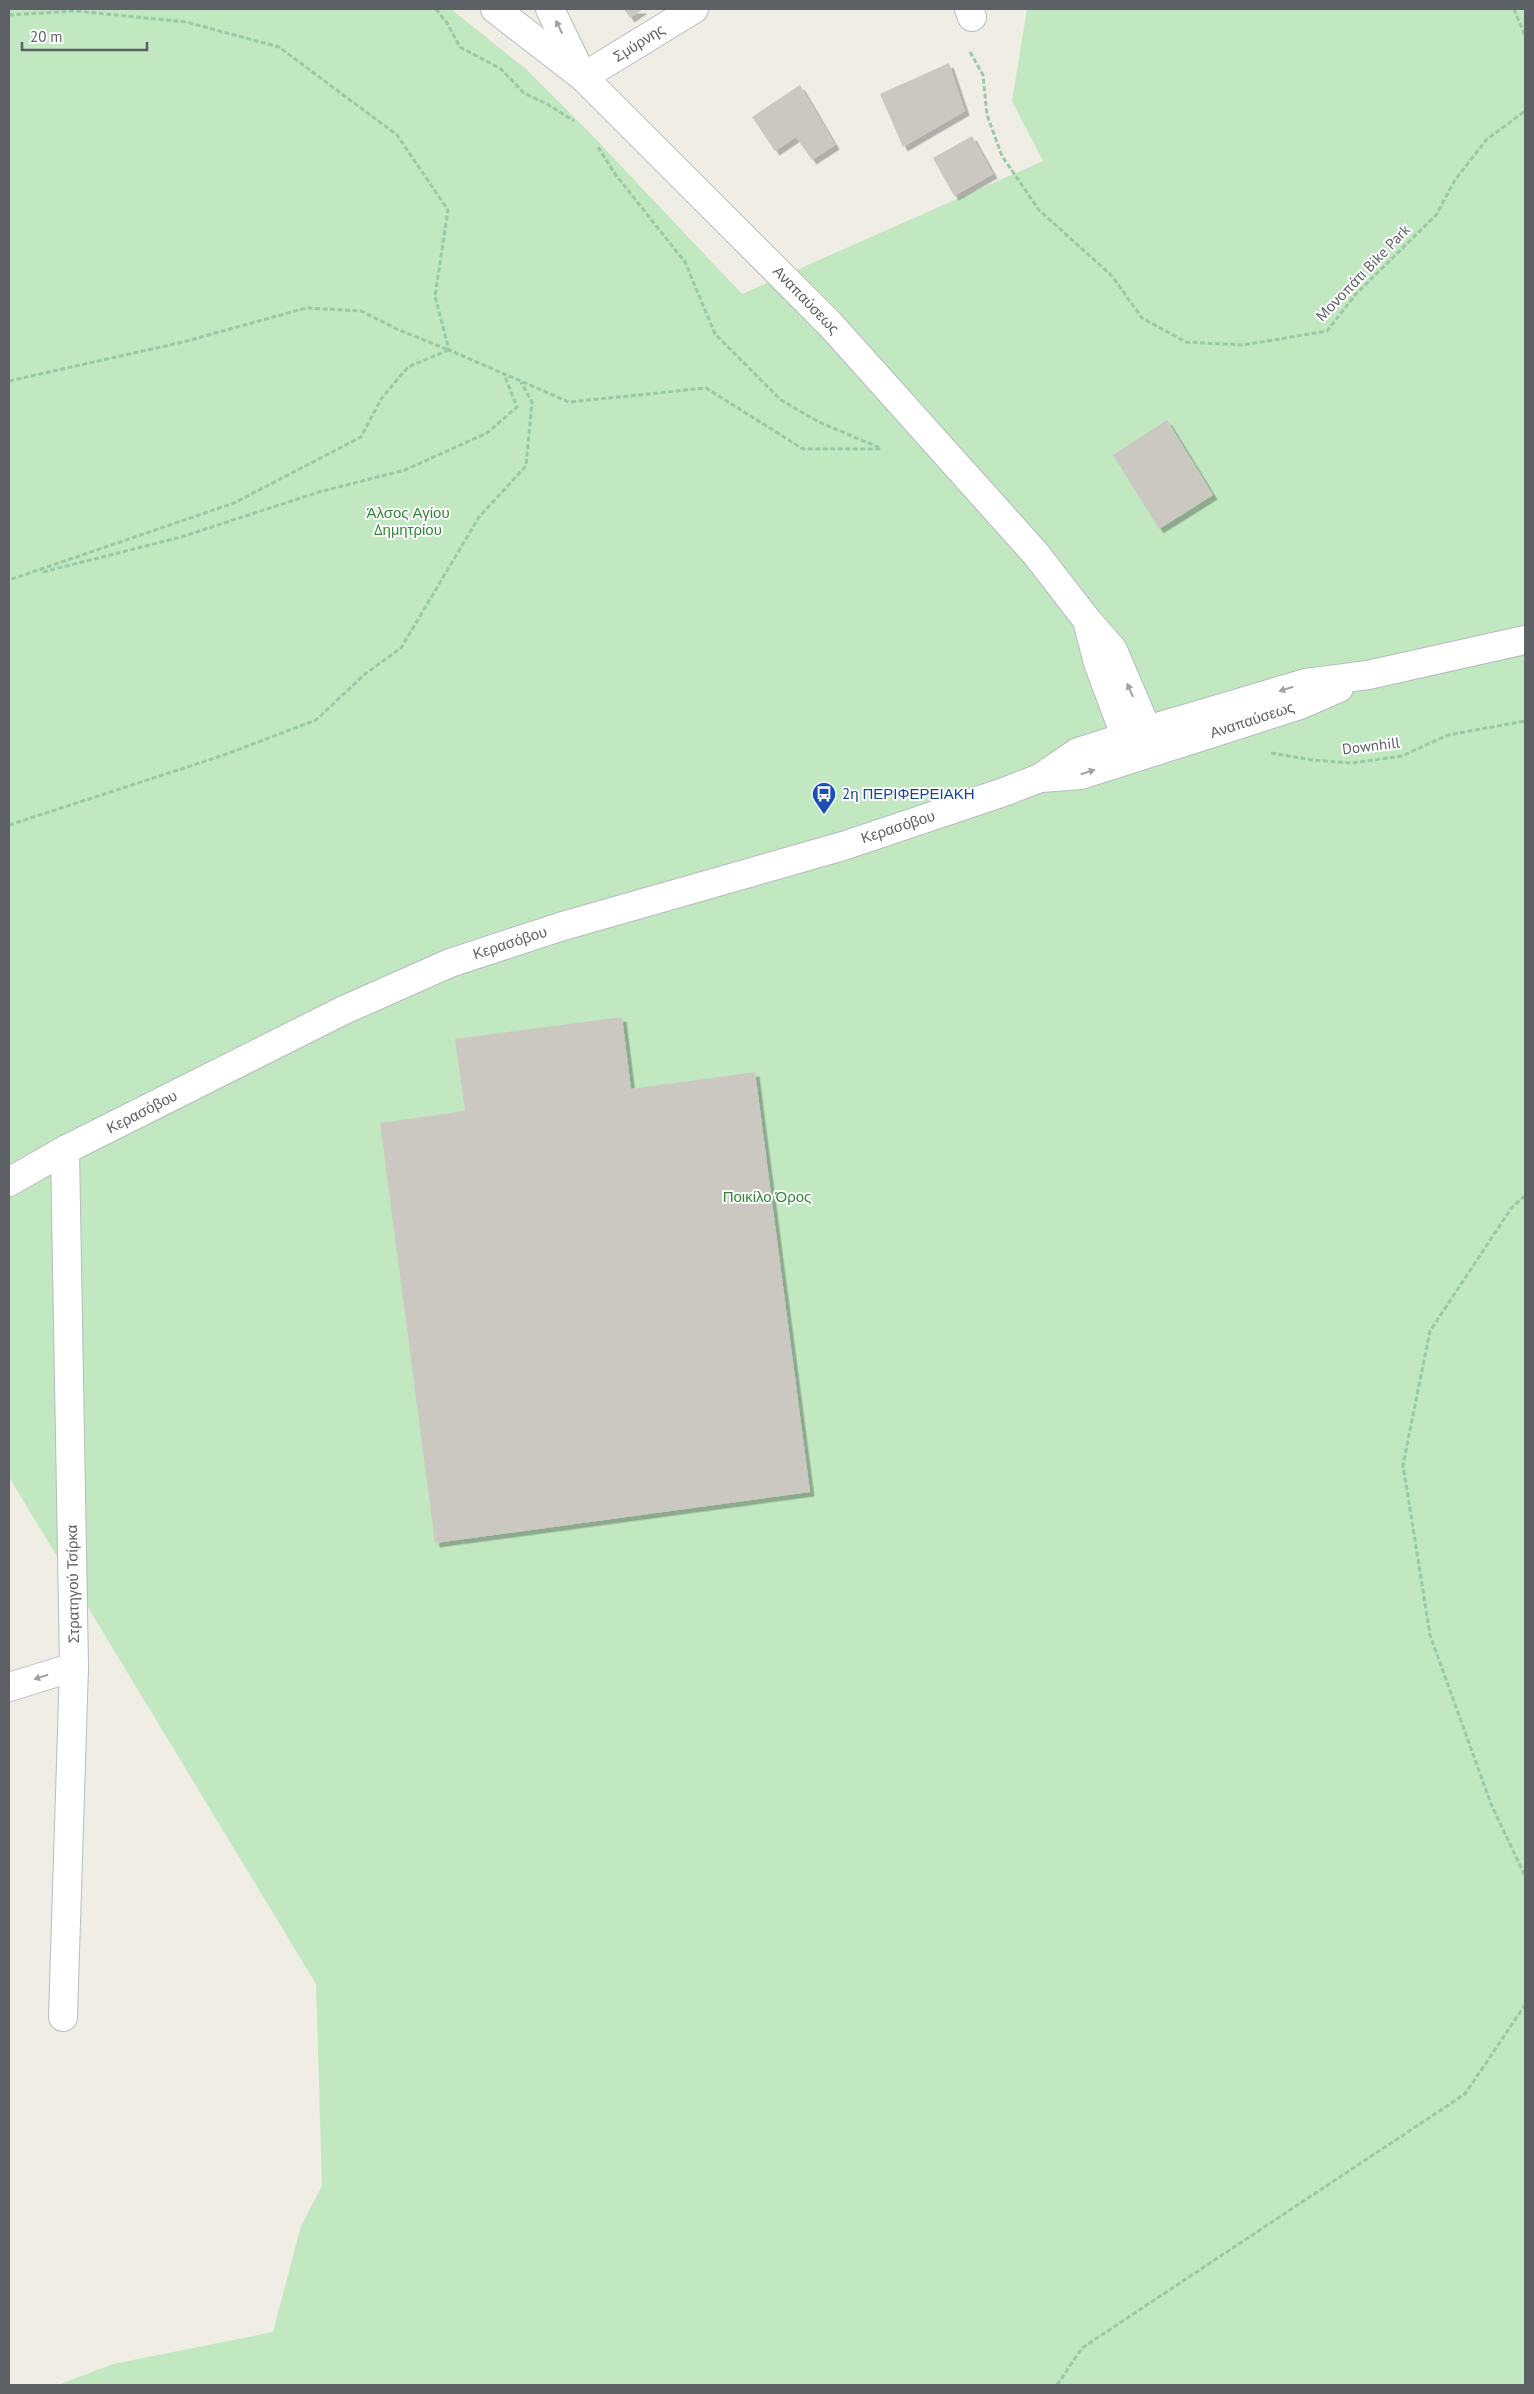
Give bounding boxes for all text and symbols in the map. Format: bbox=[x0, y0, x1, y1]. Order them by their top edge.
street label: Σμύρνης bbox=[609, 19, 668, 66]
scale bar bbox=[22, 20, 148, 52]
one-way arrow bbox=[555, 20, 563, 34]
text: 20 m bbox=[30, 27, 63, 46]
street label: Μονοπάτι Bike Park bbox=[1311, 220, 1414, 325]
street label: Αναπαύσεως bbox=[769, 262, 844, 338]
park label: Άλσος Αγίου Δημητρίου bbox=[366, 503, 450, 539]
one-way arrow bbox=[1125, 683, 1133, 697]
one-way arrow bbox=[1278, 685, 1293, 693]
street label: Αναπαύσεως bbox=[1207, 697, 1296, 742]
street label: Downhill bbox=[1341, 732, 1401, 758]
one-way arrow bbox=[1081, 768, 1096, 776]
bus stop icon: 2η ΠΕΡΙΦΕΡΕΙΑΚΗ bbox=[811, 781, 837, 815]
place label: 2η ΠΕΡΙΦΕΡΕΙΑΚΗ bbox=[842, 784, 975, 803]
street label: Κερασόβου bbox=[858, 806, 937, 847]
street label: Κερασόβου bbox=[470, 922, 549, 963]
street label: Κερασόβου bbox=[103, 1086, 180, 1137]
park label: Ποικίλο Όρος bbox=[723, 1187, 811, 1206]
street label: Στρατηγού Τσίρκα bbox=[62, 1524, 83, 1643]
one-way arrow bbox=[34, 1673, 49, 1681]

